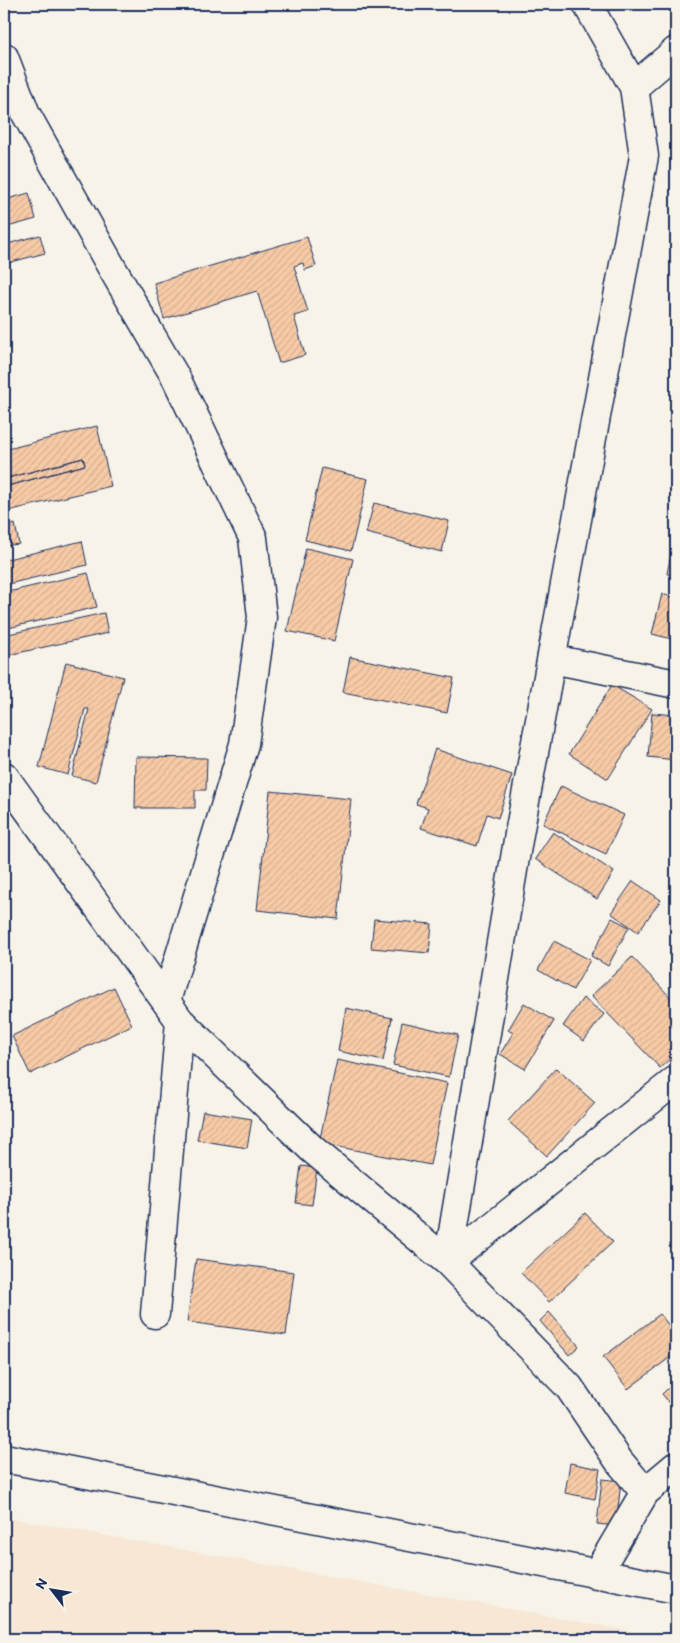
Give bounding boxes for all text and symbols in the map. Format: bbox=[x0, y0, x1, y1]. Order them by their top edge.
north arrow bbox=[28, 1566, 78, 1616]
text: N bbox=[32, 1575, 51, 1592]

